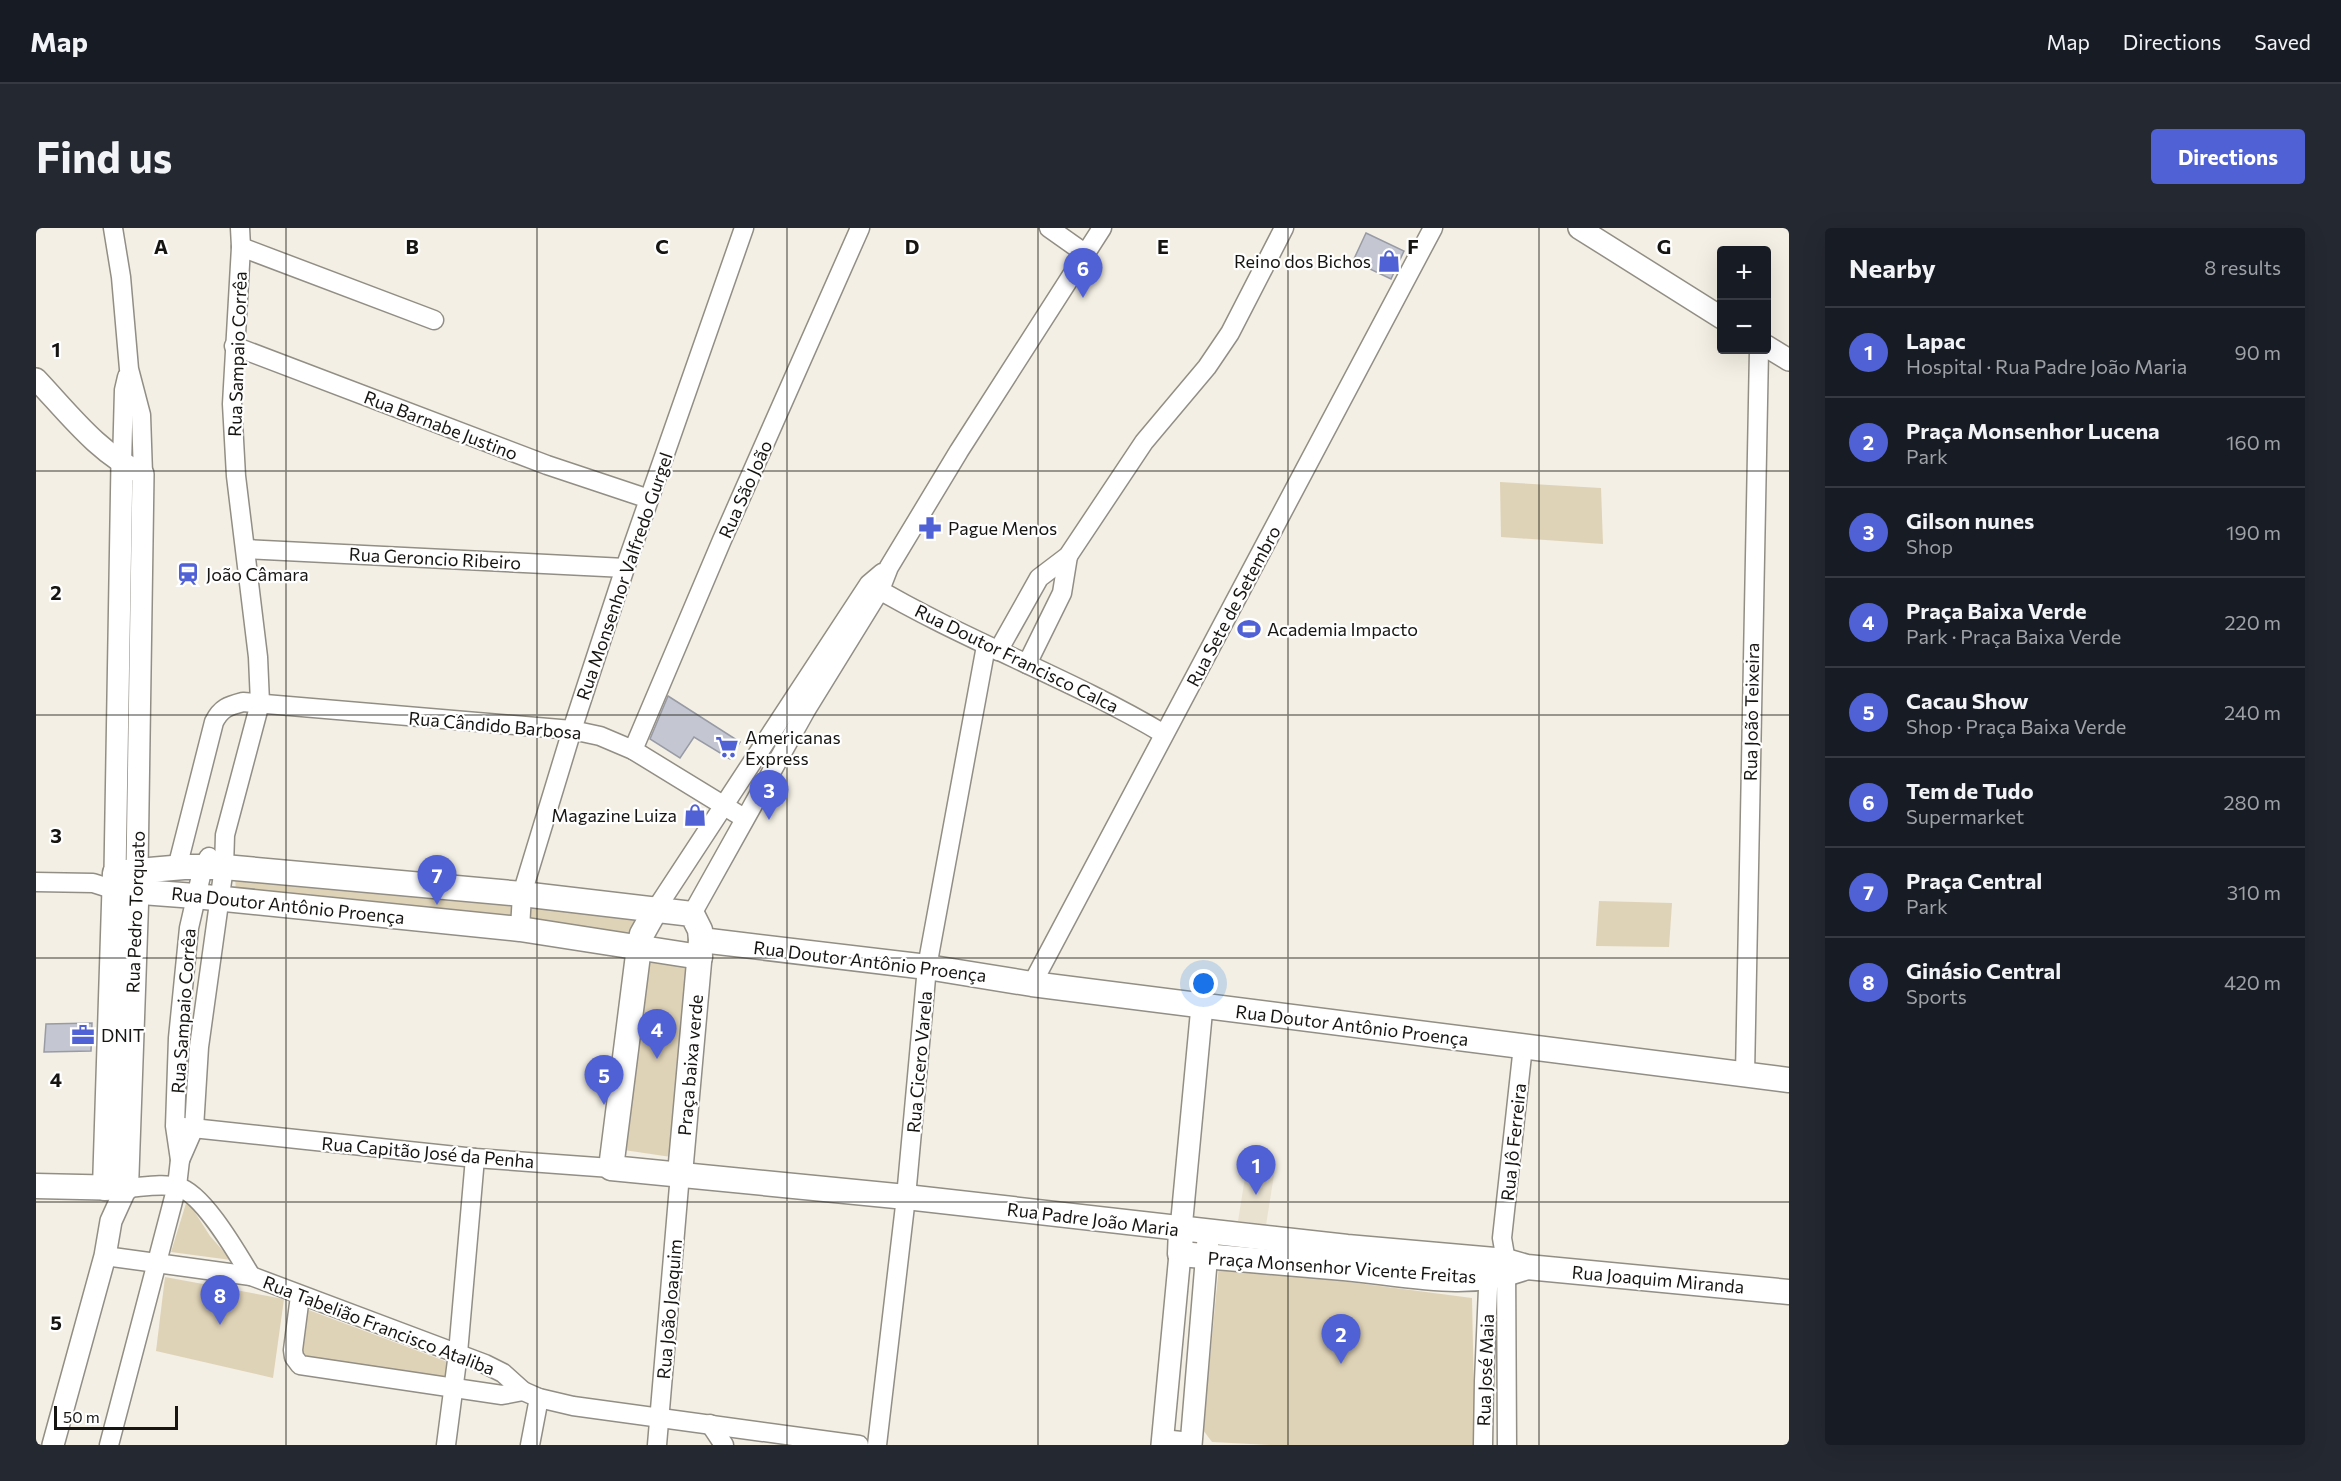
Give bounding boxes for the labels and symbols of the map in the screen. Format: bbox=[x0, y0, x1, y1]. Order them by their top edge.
text: A bbox=[154, 234, 168, 258]
text: B bbox=[405, 234, 419, 258]
text: C bbox=[655, 234, 669, 258]
text: D bbox=[905, 234, 919, 258]
text: E bbox=[1157, 234, 1169, 258]
text: F bbox=[1407, 234, 1419, 258]
text: G bbox=[1657, 234, 1671, 258]
pin: 6 bbox=[1064, 248, 1102, 298]
shop icon: Reino dos Bichos bbox=[1376, 248, 1402, 274]
place label: Reino dos Bichos bbox=[1234, 250, 1371, 272]
street label: Rua Sampaio Corrêa bbox=[223, 271, 251, 437]
text: 1 bbox=[51, 337, 61, 361]
street label: Rua Barnabe Justino bbox=[361, 386, 521, 464]
street label: Rua São João bbox=[714, 437, 776, 541]
street label: Rua Monsenhor Valfredo Gurgel bbox=[571, 449, 677, 703]
pharmacy icon: Pague Menos bbox=[917, 515, 943, 541]
place label: Pague Menos bbox=[948, 517, 1057, 539]
street label: Rua Sete de Setembro bbox=[1181, 522, 1285, 690]
street label: Rua Geroncio Ribeiro bbox=[348, 543, 522, 573]
station icon: João Câmara bbox=[175, 561, 201, 587]
place label: João Câmara bbox=[206, 563, 309, 585]
text: 2 bbox=[50, 580, 62, 604]
street label: Rua Doutor Francisco Calca bbox=[912, 599, 1122, 717]
sports icon: Academia Impacto bbox=[1236, 616, 1262, 642]
place label: Academia Impacto bbox=[1267, 618, 1418, 640]
street label: Rua João Teixeira bbox=[1739, 643, 1763, 781]
street label: Rua Cândido Barbosa bbox=[408, 706, 582, 744]
place label: Americanas Express bbox=[745, 726, 841, 769]
supermarket icon: Americanas Express bbox=[714, 734, 740, 760]
pin: 3 bbox=[750, 770, 788, 820]
shop icon: Magazine Luiza bbox=[682, 802, 708, 828]
place label: Magazine Luiza bbox=[551, 804, 677, 826]
text: 3 bbox=[50, 823, 62, 847]
street label: Rua Pedro Torquato bbox=[121, 830, 149, 994]
pin: 7 bbox=[418, 856, 456, 905]
street label: Rua Doutor Antônio Proença bbox=[170, 882, 406, 928]
street label: Rua Sampaio Corrêa bbox=[166, 928, 200, 1094]
street label: Rua Doutor Antônio Proença bbox=[752, 936, 988, 986]
your location bbox=[1189, 969, 1218, 998]
street label: Rua Cicero Varela bbox=[902, 990, 936, 1134]
street label: Praça baixa verde bbox=[673, 993, 707, 1137]
street label: Rua Doutor Antônio Proença bbox=[1234, 1000, 1470, 1050]
pin: 4 bbox=[638, 1010, 676, 1059]
office icon: DNIT bbox=[70, 1022, 96, 1048]
place label: DNIT bbox=[101, 1024, 144, 1046]
pin: 5 bbox=[584, 1056, 624, 1105]
text: 4 bbox=[50, 1067, 62, 1091]
street label: Rua Jô Ferreira bbox=[1496, 1082, 1530, 1202]
street label: Rua Capitão José da Penha bbox=[321, 1132, 535, 1172]
pin: 1 bbox=[1236, 1146, 1276, 1195]
street label: Rua Padre João Maria bbox=[1006, 1198, 1180, 1240]
street label: Rua João Joaquim bbox=[652, 1238, 686, 1380]
street label: Praça Monsenhor Vicente Freitas bbox=[1207, 1247, 1477, 1287]
street label: Rua Joaquim Miranda bbox=[1571, 1261, 1745, 1297]
street label: Rua Tabelião Francisco Ataliba bbox=[260, 1271, 498, 1379]
pin: 8 bbox=[200, 1276, 240, 1325]
text: 5 bbox=[50, 1310, 62, 1334]
street label: Rua José Maia bbox=[1472, 1313, 1498, 1427]
pin: 2 bbox=[1322, 1314, 1360, 1364]
scale bar bbox=[54, 1403, 178, 1430]

